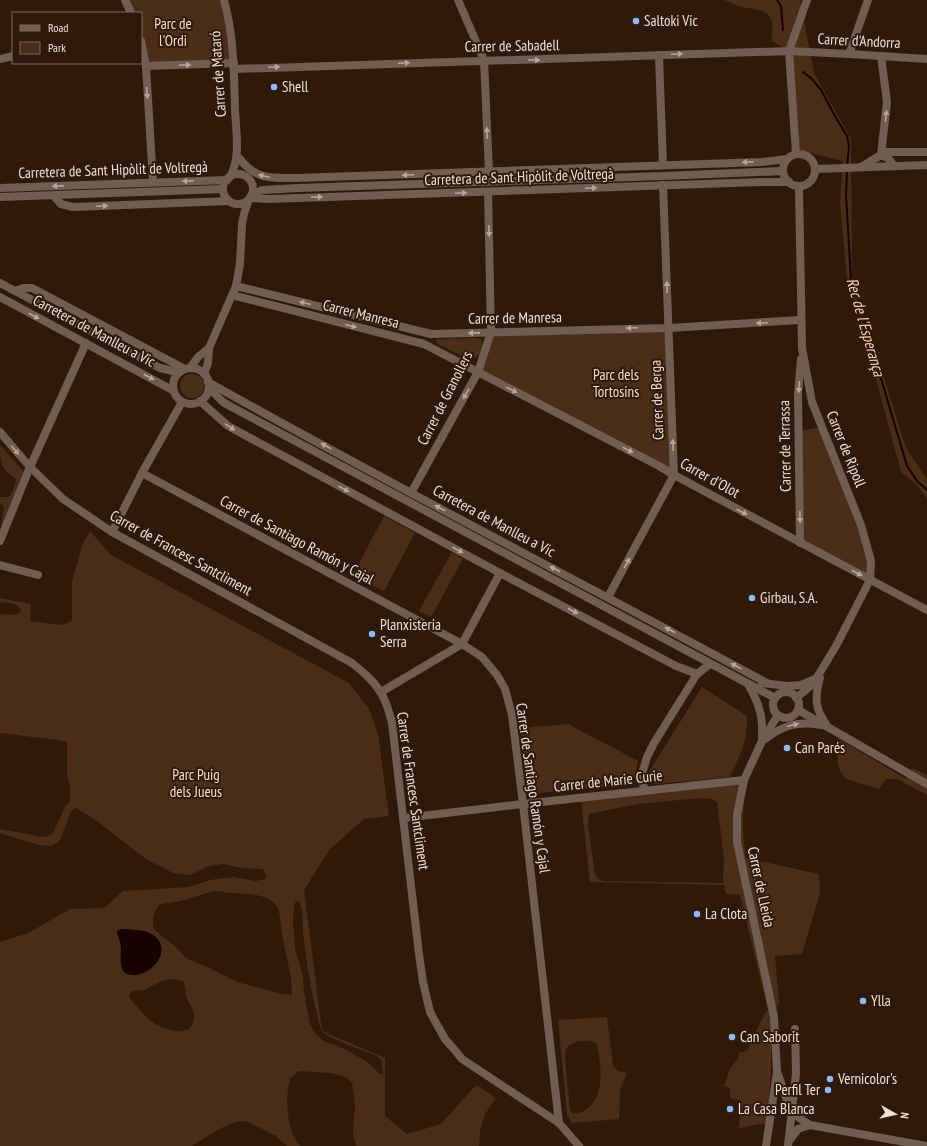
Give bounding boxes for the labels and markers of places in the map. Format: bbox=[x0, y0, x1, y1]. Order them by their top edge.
place label: Saltoki Vic bbox=[644, 11, 698, 30]
marker: Saltoki Vic bbox=[631, 16, 641, 26]
place label: Shell bbox=[282, 77, 309, 96]
marker: Shell bbox=[269, 82, 279, 92]
place label: Girbau, S.A. bbox=[760, 588, 818, 607]
marker: Girbau, S.A. bbox=[747, 593, 757, 603]
place label: Planxisteria Serra bbox=[380, 615, 441, 651]
marker: Planxisteria Serra bbox=[367, 629, 377, 639]
place label: Can Parés bbox=[795, 738, 845, 757]
marker: Can Parés bbox=[782, 743, 792, 753]
place label: La Clota bbox=[705, 904, 747, 923]
marker: La Clota bbox=[692, 909, 702, 919]
place label: Ylla bbox=[871, 991, 891, 1010]
marker: Ylla bbox=[858, 996, 868, 1006]
place label: Can Saborit bbox=[740, 1027, 799, 1046]
marker: Can Saborit bbox=[727, 1032, 737, 1042]
place label: Vernicolor's bbox=[837, 1069, 897, 1088]
marker: Vernicolor's bbox=[825, 1074, 835, 1084]
place label: Perfil Ter bbox=[775, 1080, 821, 1099]
marker: Perfil Ter bbox=[823, 1085, 833, 1095]
place label: La Casa Blanca bbox=[738, 1099, 815, 1118]
marker: La Casa Blanca bbox=[725, 1104, 735, 1114]

